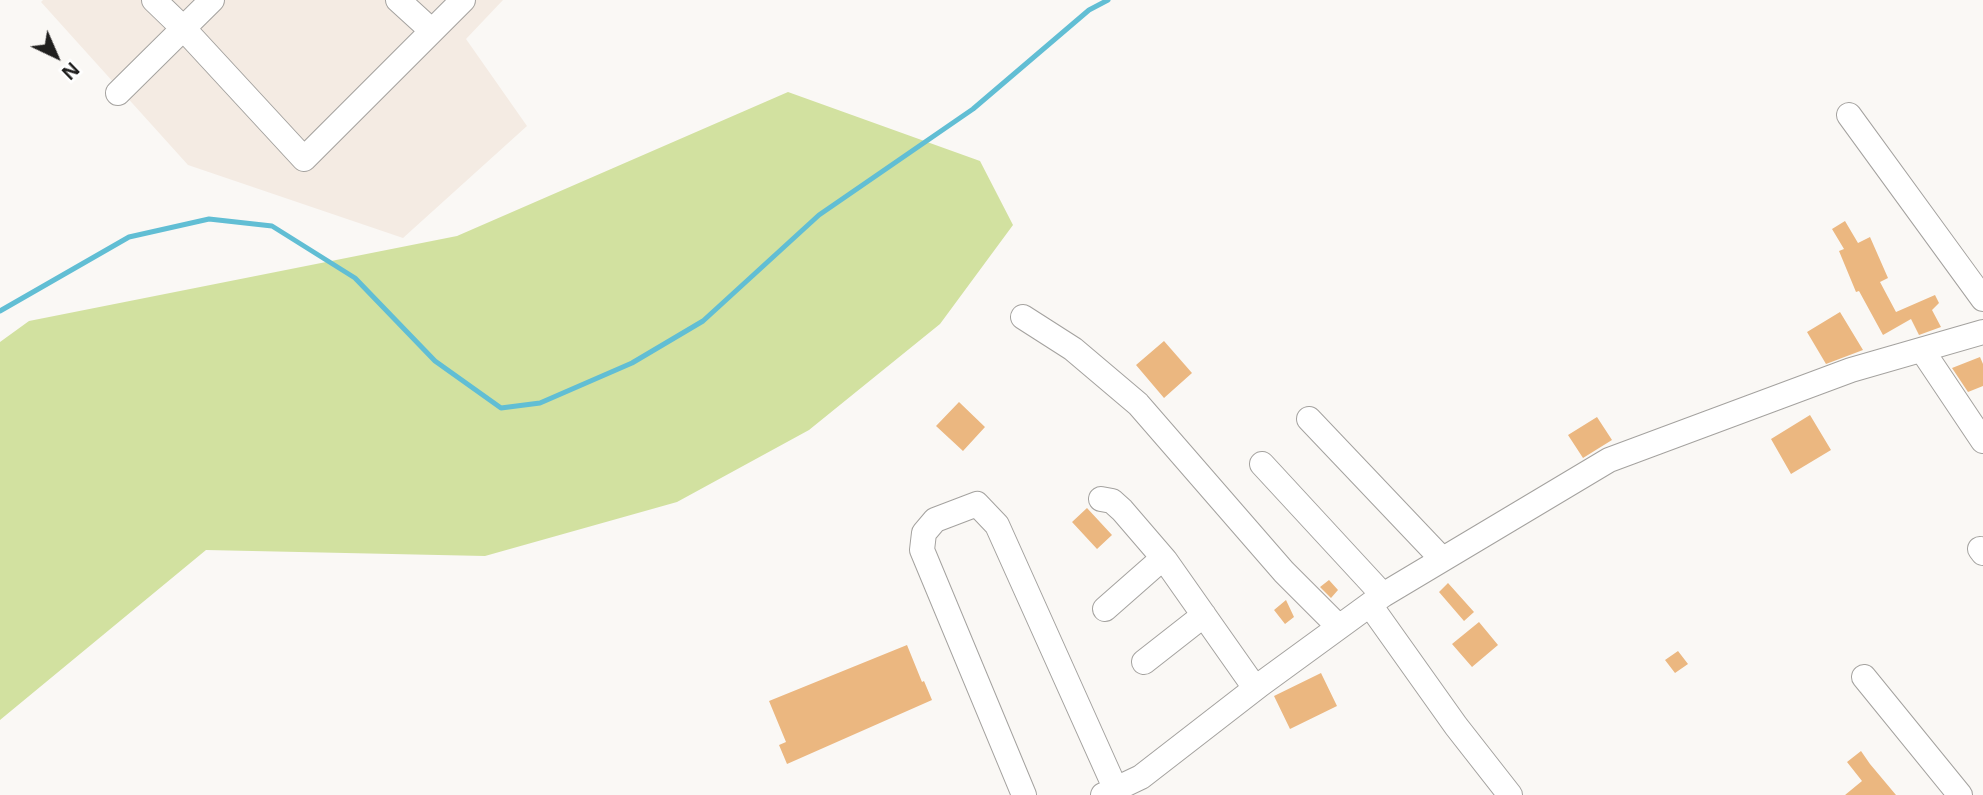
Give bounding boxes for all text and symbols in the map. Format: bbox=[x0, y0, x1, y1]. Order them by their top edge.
north arrow bbox=[21, 21, 91, 91]
text: N bbox=[56, 56, 85, 86]

